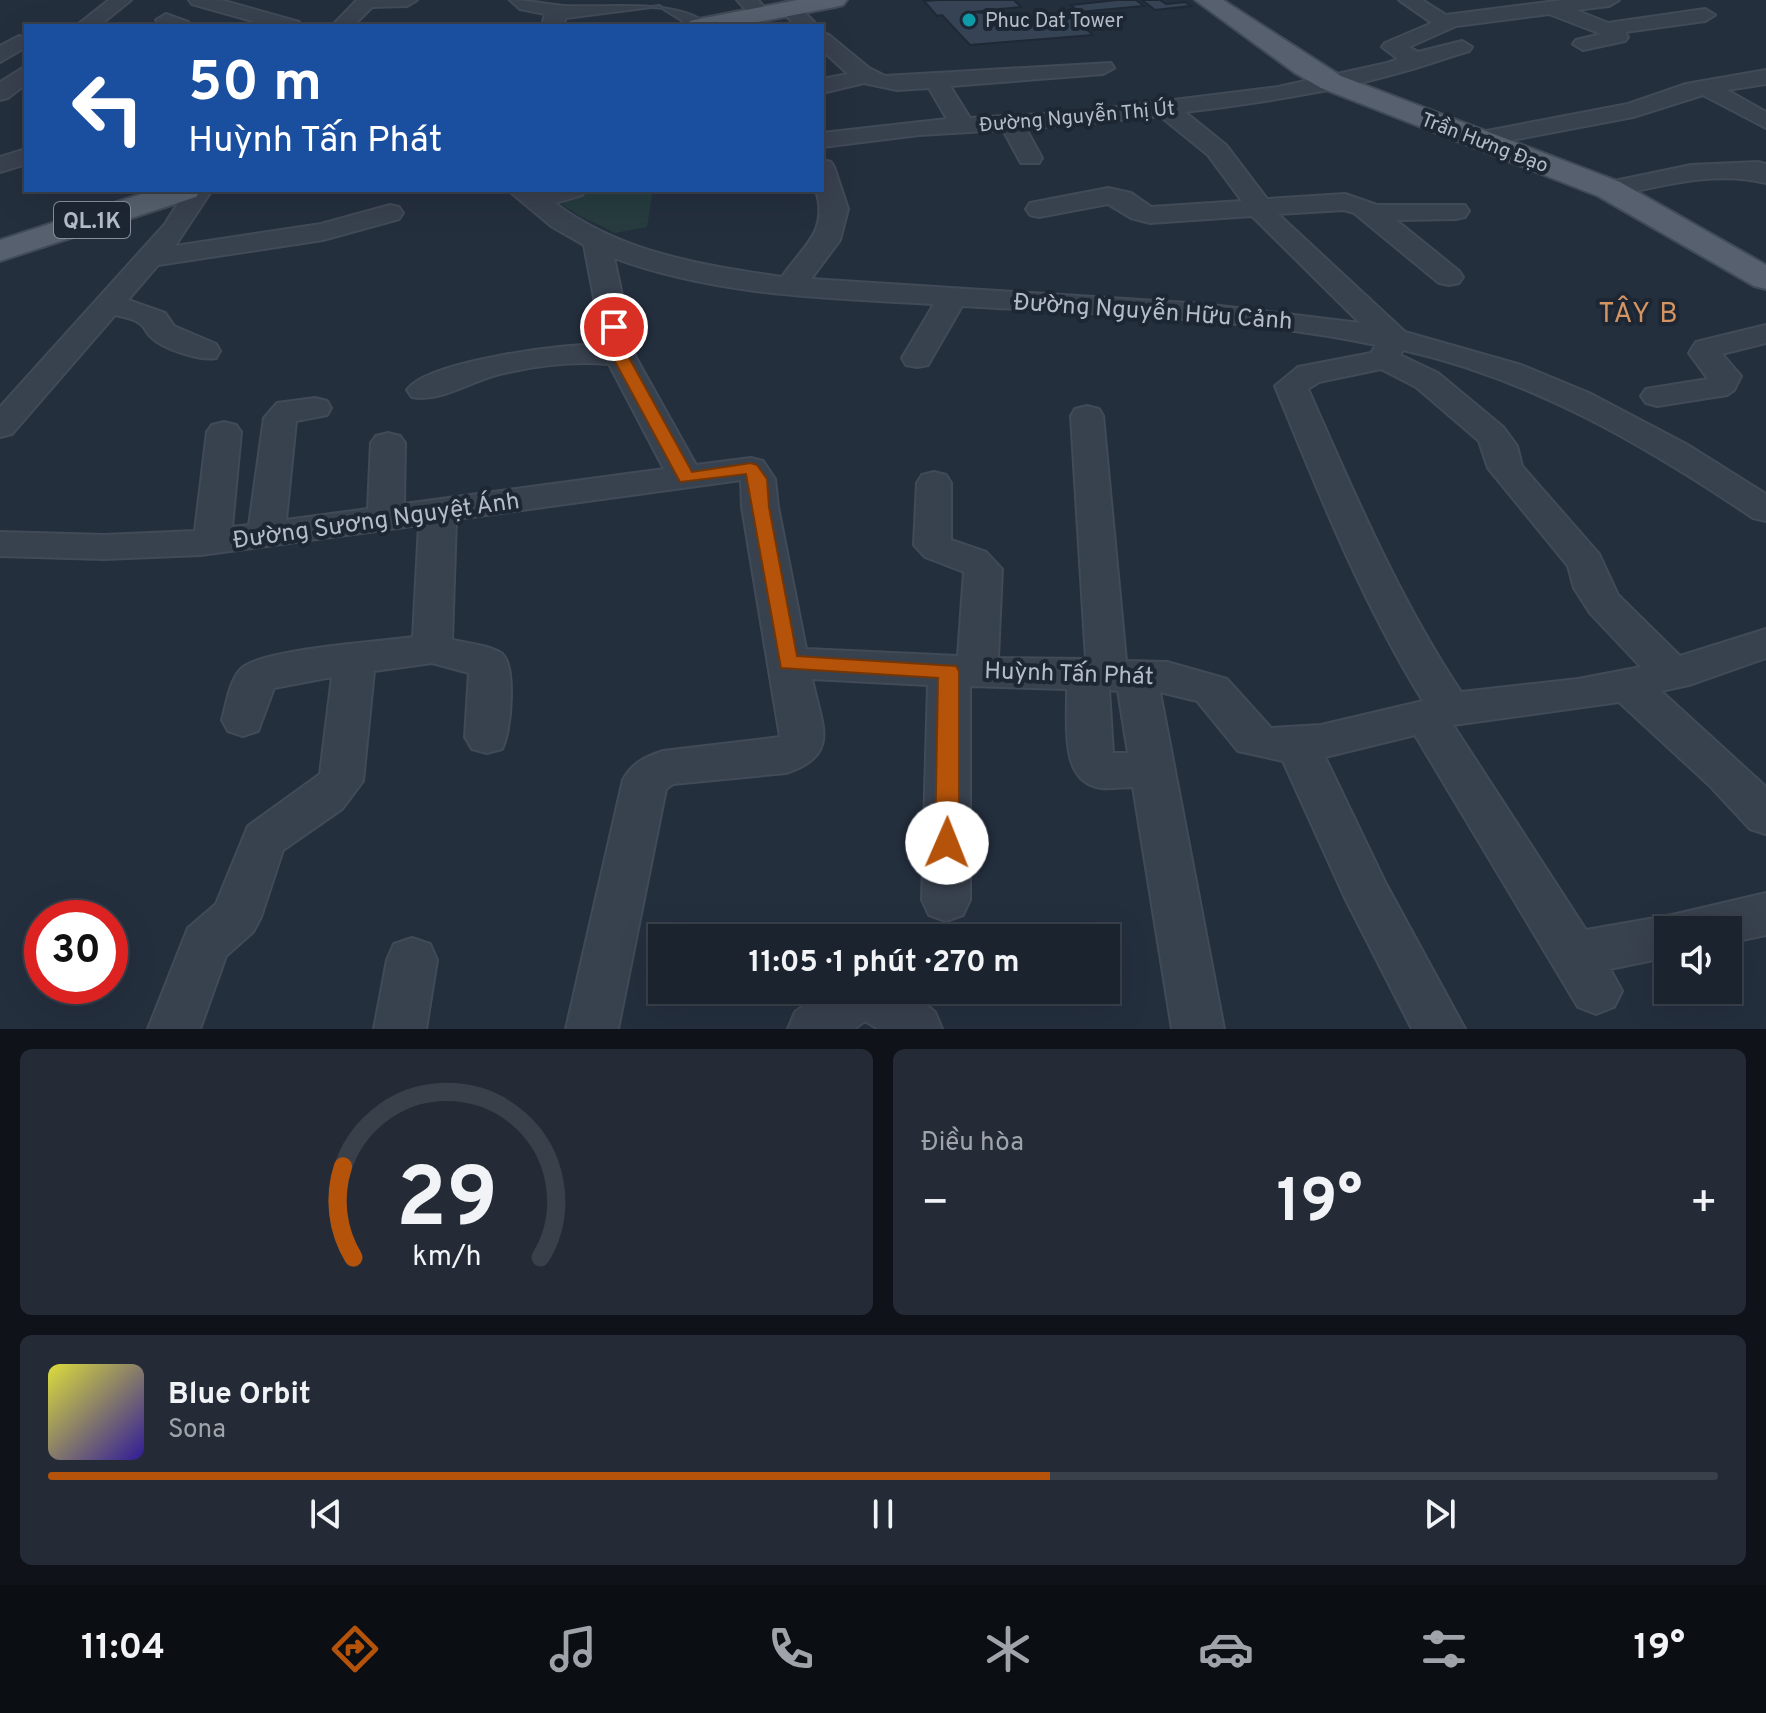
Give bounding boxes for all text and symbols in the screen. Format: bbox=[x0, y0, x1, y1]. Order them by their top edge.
place label: Phuc Dat Tower bbox=[985, 9, 1124, 35]
marker: Phuc Dat Tower bbox=[960, 11, 978, 29]
text: 50 m bbox=[188, 50, 322, 120]
icon: left bbox=[56, 56, 160, 160]
street label: Đường Nguyễn Thị Út bbox=[978, 94, 1176, 139]
street label: Trần Hưng Đạo bbox=[1417, 107, 1552, 180]
text: Huỳnh Tấn Phát bbox=[188, 119, 442, 165]
road number: QL.1K bbox=[54, 202, 130, 238]
street label: Đường Nguyễn Hữu Cảnh bbox=[1012, 286, 1293, 338]
pin bbox=[580, 293, 648, 361]
district label: TÂY B bbox=[1598, 295, 1680, 333]
icon: arrive bbox=[592, 305, 636, 349]
street label: Đường Sương Nguyệt Ánh bbox=[231, 485, 522, 557]
street label: Huỳnh Tấn Phát bbox=[984, 656, 1154, 693]
position arrow bbox=[905, 801, 989, 885]
speed limit sign: 30 bbox=[24, 900, 128, 1004]
map controls bbox=[1654, 916, 1742, 1004]
button: sound bbox=[1654, 916, 1742, 1004]
text: 11:05 · 1 phút · 270 m bbox=[748, 945, 1020, 982]
text: Điều hòa bbox=[921, 1127, 1024, 1160]
text: 29 bbox=[396, 1151, 498, 1256]
text: 19° bbox=[1277, 1167, 1362, 1243]
text: − bbox=[921, 1177, 949, 1233]
text: + bbox=[1690, 1177, 1718, 1233]
text: km/h bbox=[412, 1240, 481, 1276]
text: Blue Orbit bbox=[168, 1377, 311, 1414]
text: Sona bbox=[168, 1414, 226, 1447]
icon: previous bbox=[304, 1492, 348, 1536]
icon: pause bbox=[861, 1492, 905, 1536]
icon: next bbox=[1418, 1492, 1462, 1536]
icon: directions bbox=[327, 1621, 383, 1677]
icon: music bbox=[545, 1621, 601, 1677]
icon: phone bbox=[763, 1621, 819, 1677]
icon: climate bbox=[980, 1621, 1036, 1677]
icon: car bbox=[1198, 1621, 1254, 1677]
icon: filters bbox=[1416, 1621, 1472, 1677]
text: 11:04 bbox=[81, 1626, 165, 1672]
text: 19° bbox=[1634, 1626, 1685, 1672]

